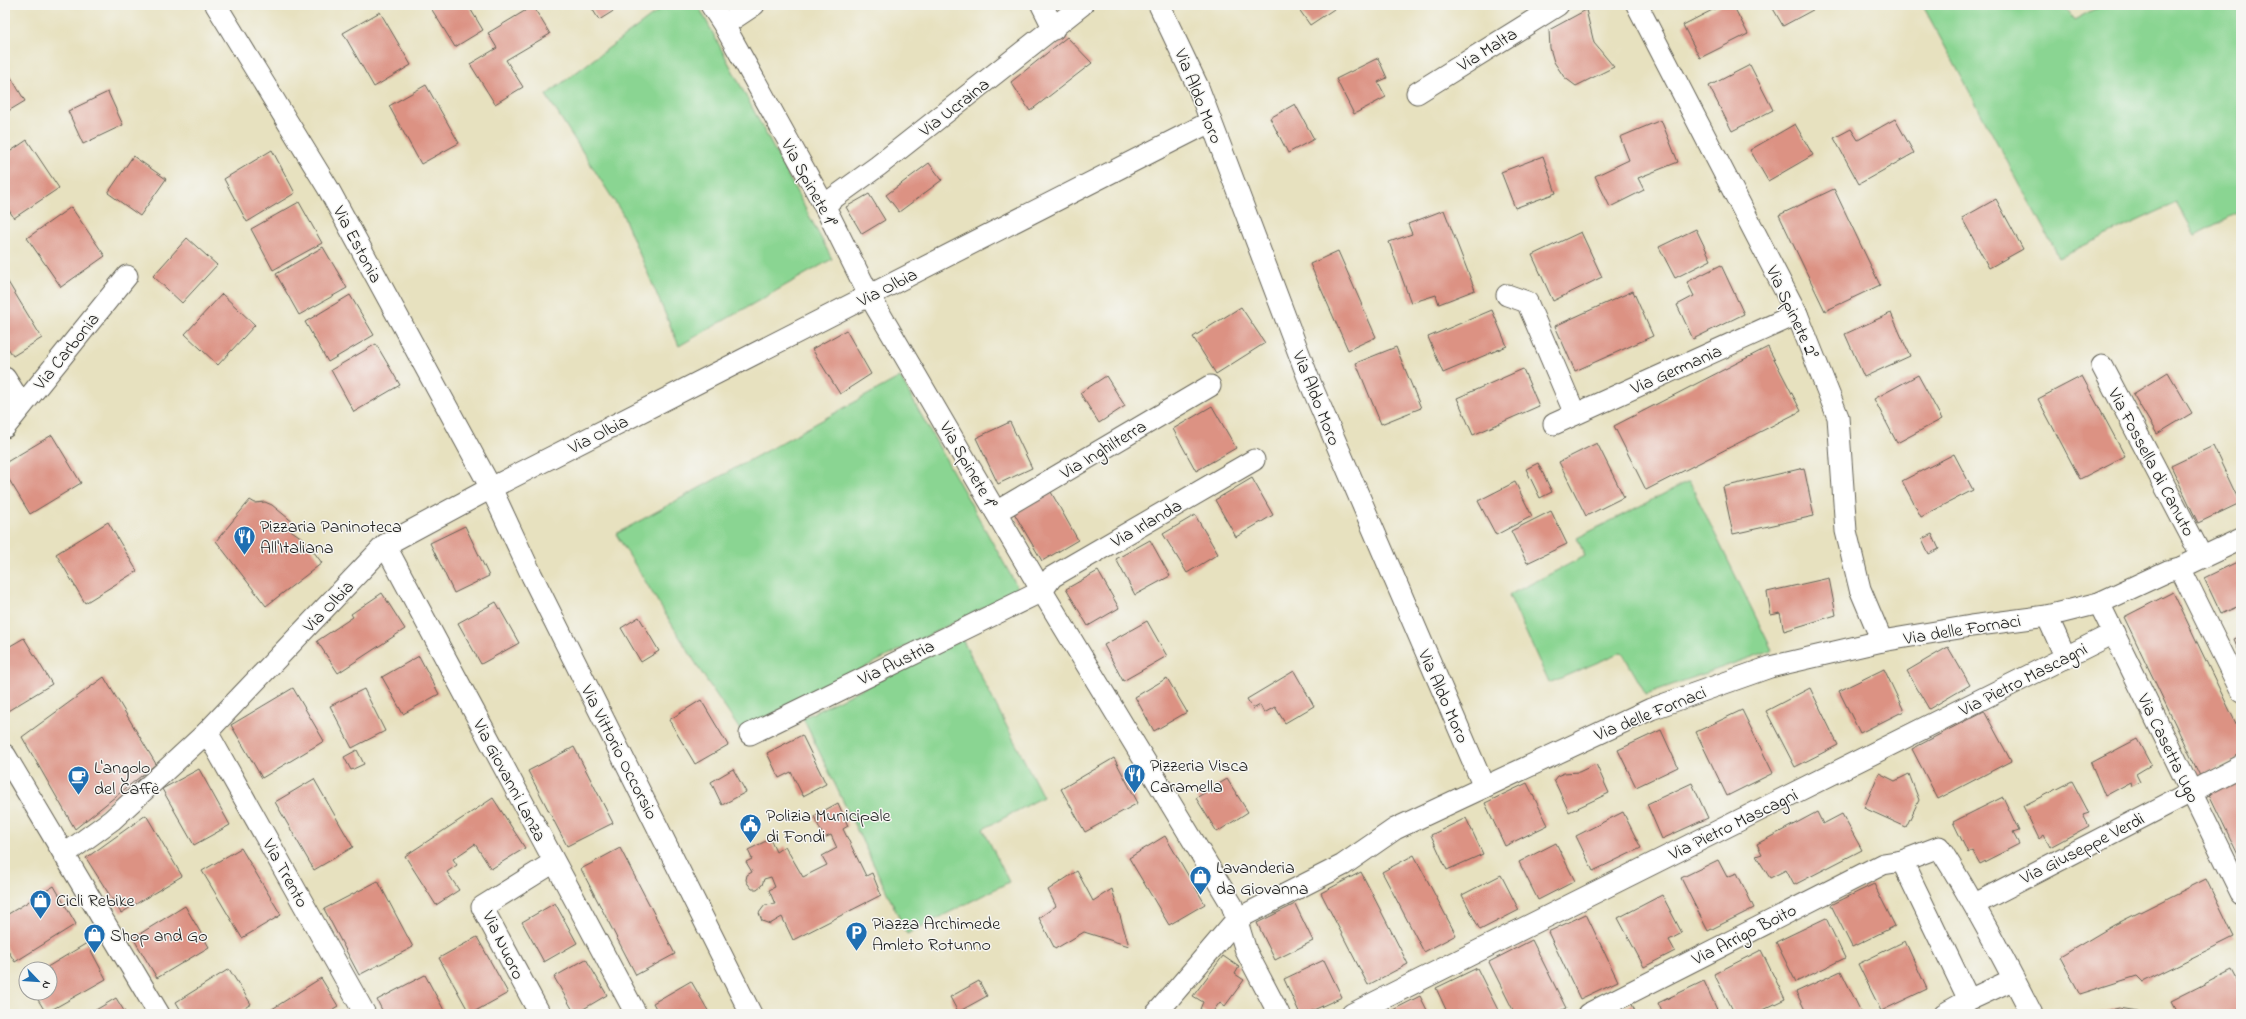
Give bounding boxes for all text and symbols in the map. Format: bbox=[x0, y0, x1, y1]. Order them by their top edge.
street label: Via Malta bbox=[1452, 22, 1523, 80]
street label: Via Aldo Moro bbox=[1166, 45, 1228, 148]
street label: Via Ucraina bbox=[914, 73, 996, 145]
street label: Via Spinete 1° bbox=[773, 134, 843, 233]
street label: Via Estonia bbox=[325, 201, 387, 288]
street label: Via Spinete 2° bbox=[1758, 261, 1824, 364]
street label: Via Olbia bbox=[853, 263, 922, 315]
street label: Via Carbonia bbox=[28, 308, 107, 397]
street label: Via Germania bbox=[1626, 339, 1727, 403]
street label: Via Aldo Moro bbox=[1284, 347, 1346, 450]
street label: Via Fossella di Canuto bbox=[2100, 383, 2200, 542]
street label: Via Olbia bbox=[564, 410, 633, 462]
street label: Via Inghilterra bbox=[1055, 415, 1153, 488]
street label: Via Spinete 1° bbox=[931, 416, 1003, 515]
street label: Via Irlanda bbox=[1106, 494, 1187, 556]
place label: Pizzaria Paninoteca All'Italiana bbox=[260, 515, 402, 562]
restaurant icon: Pizzaria Paninoteca All'Italiana bbox=[231, 523, 257, 556]
street label: Via Olbia bbox=[297, 575, 361, 640]
street label: Via delle Fornaci bbox=[1901, 609, 2023, 653]
street label: Via Austria bbox=[853, 634, 939, 694]
street label: Via Pietro Mascagni bbox=[1954, 637, 2093, 726]
street label: Via Aldo Moro bbox=[1410, 645, 1474, 748]
street label: Via Vittorio Occorsio bbox=[573, 680, 663, 825]
street label: Via delle Fornaci bbox=[1590, 681, 1711, 749]
street label: Via Casetta Ugo bbox=[2128, 689, 2205, 808]
street label: Via Giovanni Lanza bbox=[465, 714, 551, 847]
place label: Pizzeria Visca Caramella bbox=[1150, 754, 1248, 801]
place label: L'angolo del Caffè bbox=[94, 756, 160, 803]
restaurant icon: Pizzeria Visca Caramella bbox=[1121, 762, 1147, 795]
cafe icon: L'angolo del Caffè bbox=[66, 764, 92, 797]
street label: Via Pietro Mascagni bbox=[1664, 783, 1803, 870]
place label: Polizia Municipale di Fondi bbox=[766, 804, 891, 851]
street label: Via Giuseppe Verdi bbox=[2015, 807, 2150, 893]
public building icon: Polizia Municipale di Fondi bbox=[738, 812, 764, 845]
street label: Via Trento bbox=[254, 834, 314, 913]
place label: Lavanderia da Giovanna bbox=[1216, 856, 1308, 903]
shop icon: Lavanderia da Giovanna bbox=[1188, 864, 1214, 897]
shop icon: Cicli Rebike bbox=[27, 887, 53, 920]
place label: Cicli Rebike bbox=[56, 889, 136, 915]
street label: Via Arrigo Boito bbox=[1687, 898, 1802, 975]
street label: Via Nuoro bbox=[474, 906, 530, 985]
place label: Piazza Archimede Amleto Rotunno bbox=[872, 912, 1001, 959]
parking icon: Piazza Archimede Amleto Rotunno bbox=[843, 920, 869, 953]
shop icon: Shop and Go bbox=[81, 922, 107, 955]
place label: Shop and Go bbox=[110, 924, 208, 950]
north arrow bbox=[18, 961, 58, 1001]
text: N bbox=[37, 978, 55, 992]

